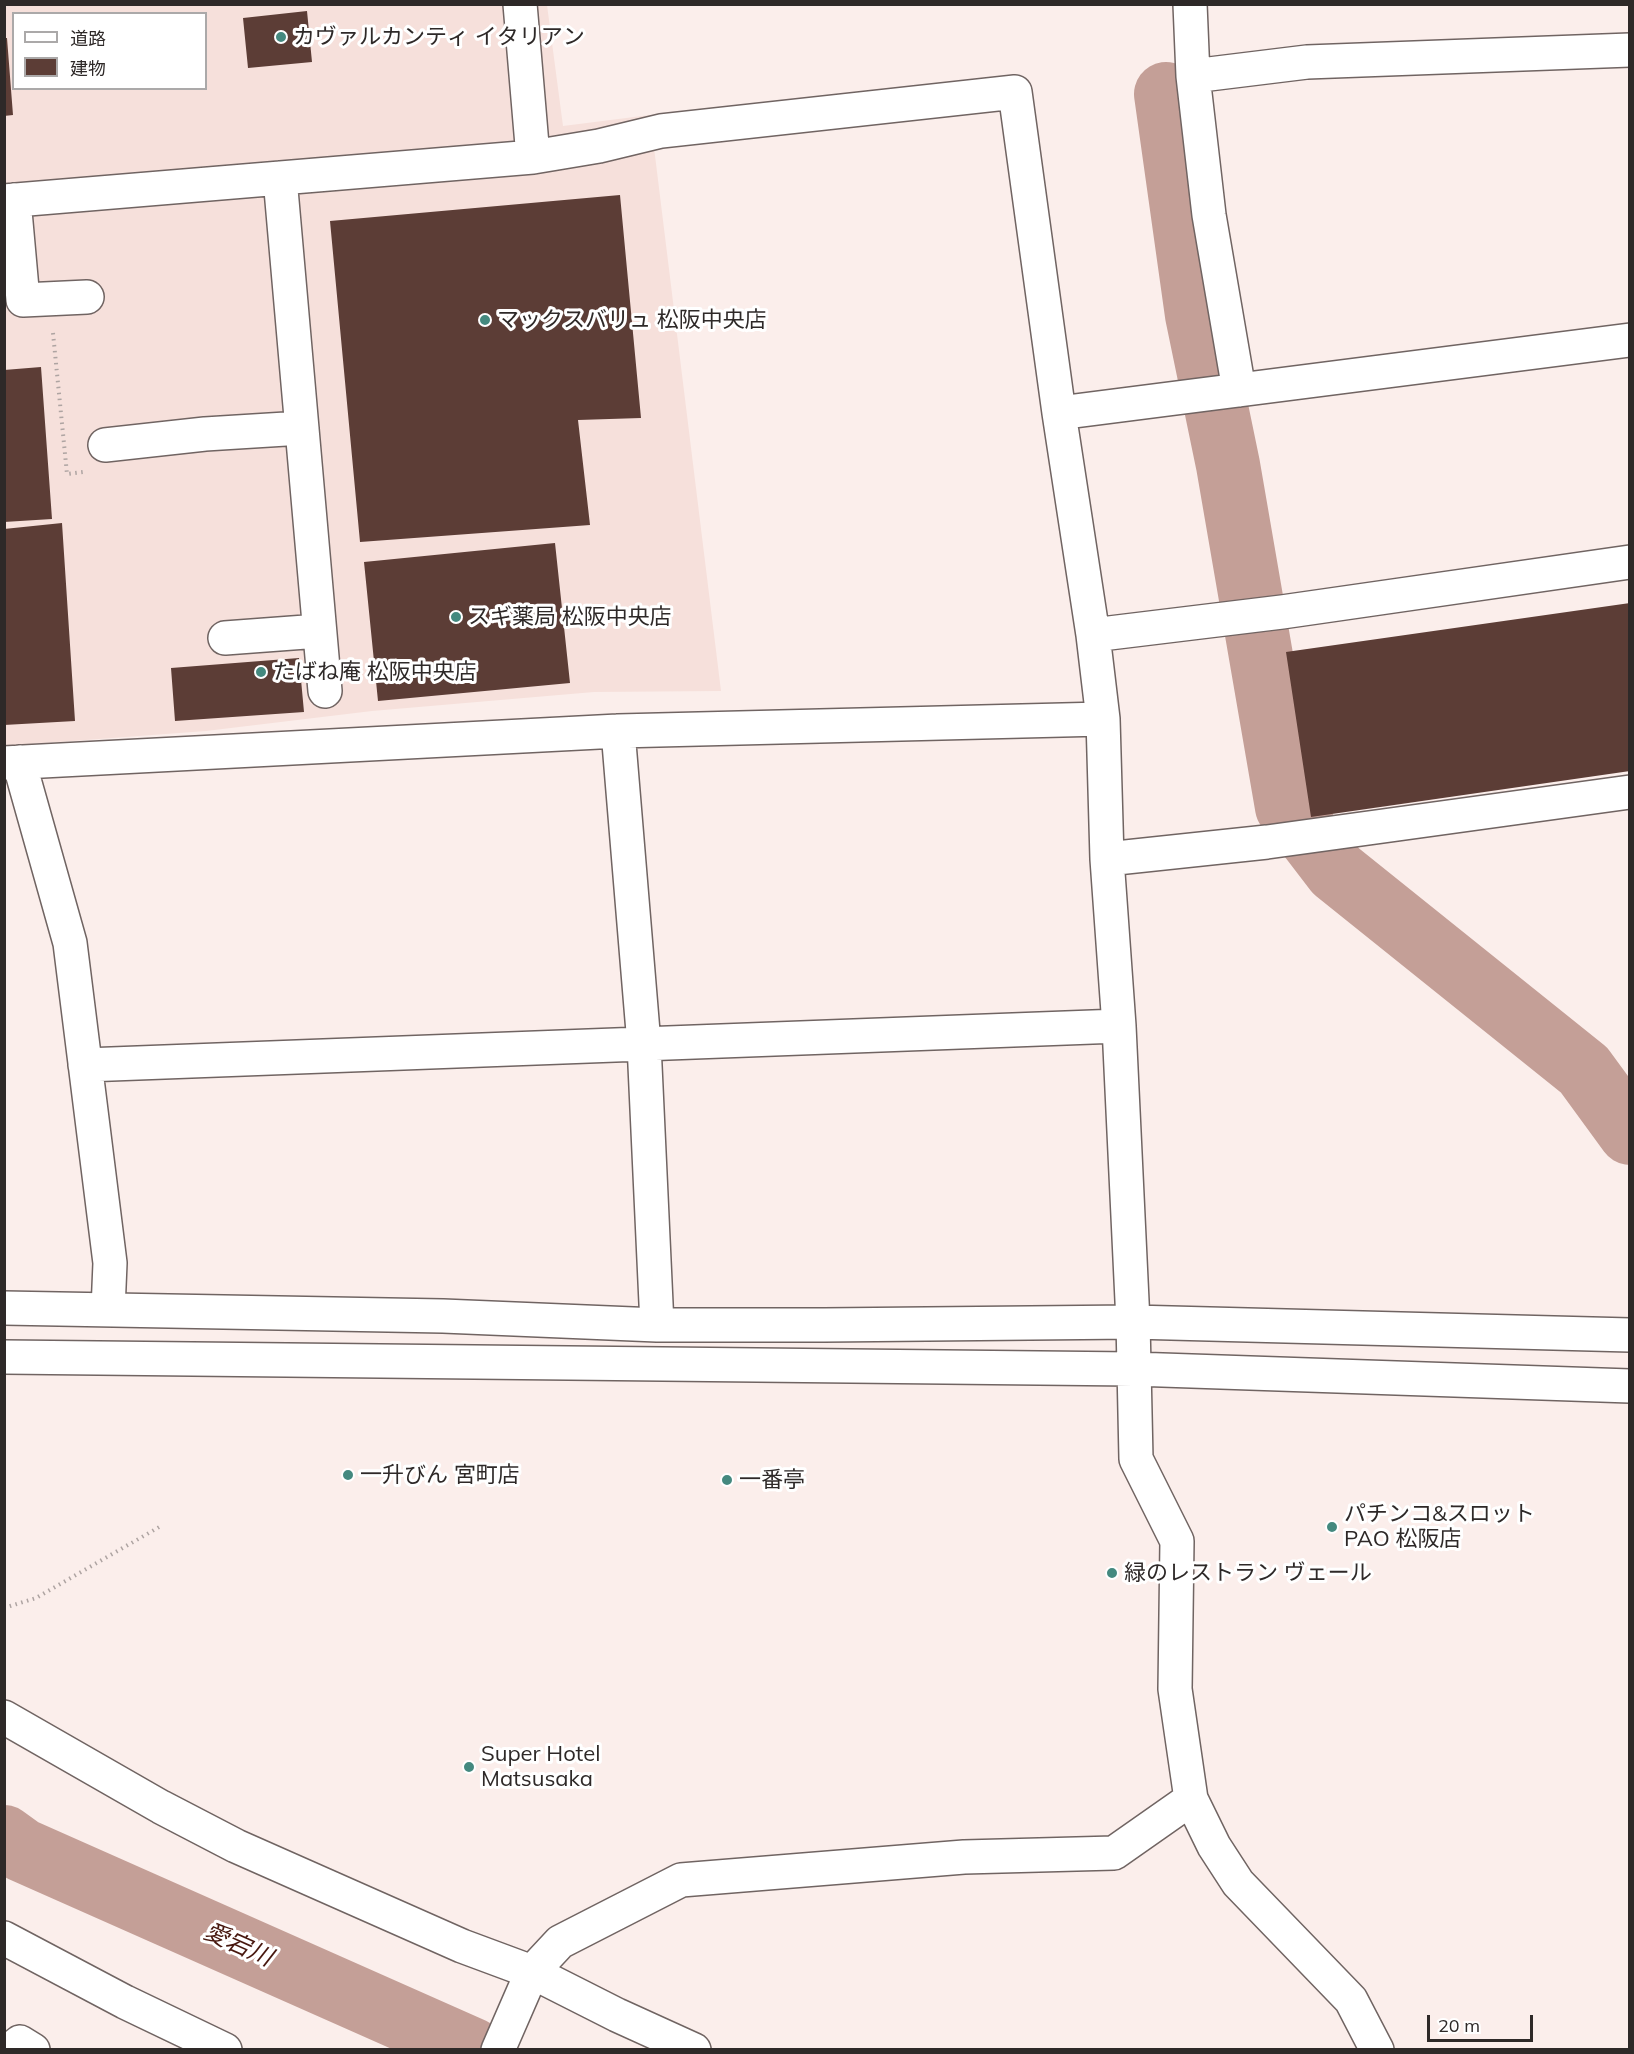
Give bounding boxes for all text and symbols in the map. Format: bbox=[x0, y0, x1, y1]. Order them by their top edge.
legend bbox=[12, 12, 207, 90]
place label: カヴァルカンティ イタリアン bbox=[293, 24, 585, 50]
text: 道路 bbox=[70, 27, 106, 50]
marker: カヴァルカンティ イタリアン bbox=[274, 30, 288, 44]
text: 建物 bbox=[70, 57, 106, 80]
place label: マックスバリュ 松阪中央店 bbox=[497, 307, 767, 333]
marker: マックスバリュ 松阪中央店 bbox=[478, 313, 492, 327]
place label: スギ薬局 松阪中央店 bbox=[468, 604, 672, 630]
marker: スギ薬局 松阪中央店 bbox=[449, 610, 463, 624]
place label: たばね庵 松阪中央店 bbox=[273, 659, 477, 685]
marker: たばね庵 松阪中央店 bbox=[254, 665, 268, 679]
place label: 一升びん 宮町店 bbox=[360, 1462, 520, 1488]
place label: 一番亭 bbox=[739, 1467, 805, 1493]
marker: 一升びん 宮町店 bbox=[341, 1468, 355, 1482]
marker: 一番亭 bbox=[720, 1473, 734, 1487]
place label: パチンコ&スロット PAO 松阪店 bbox=[1344, 1501, 1535, 1552]
marker: パチンコ&スロット PAO 松阪店 bbox=[1325, 1520, 1339, 1534]
place label: 緑のレストラン ヴェール bbox=[1124, 1560, 1372, 1586]
marker: 緑のレストラン ヴェール bbox=[1105, 1566, 1119, 1580]
place label: Super Hotel Matsusaka bbox=[481, 1741, 600, 1792]
marker: Super Hotel Matsusaka bbox=[462, 1760, 476, 1774]
water label: 愛宕川 bbox=[199, 1917, 277, 1973]
scale bar bbox=[1430, 2003, 1536, 2041]
text: 20 m bbox=[1438, 2014, 1480, 2037]

